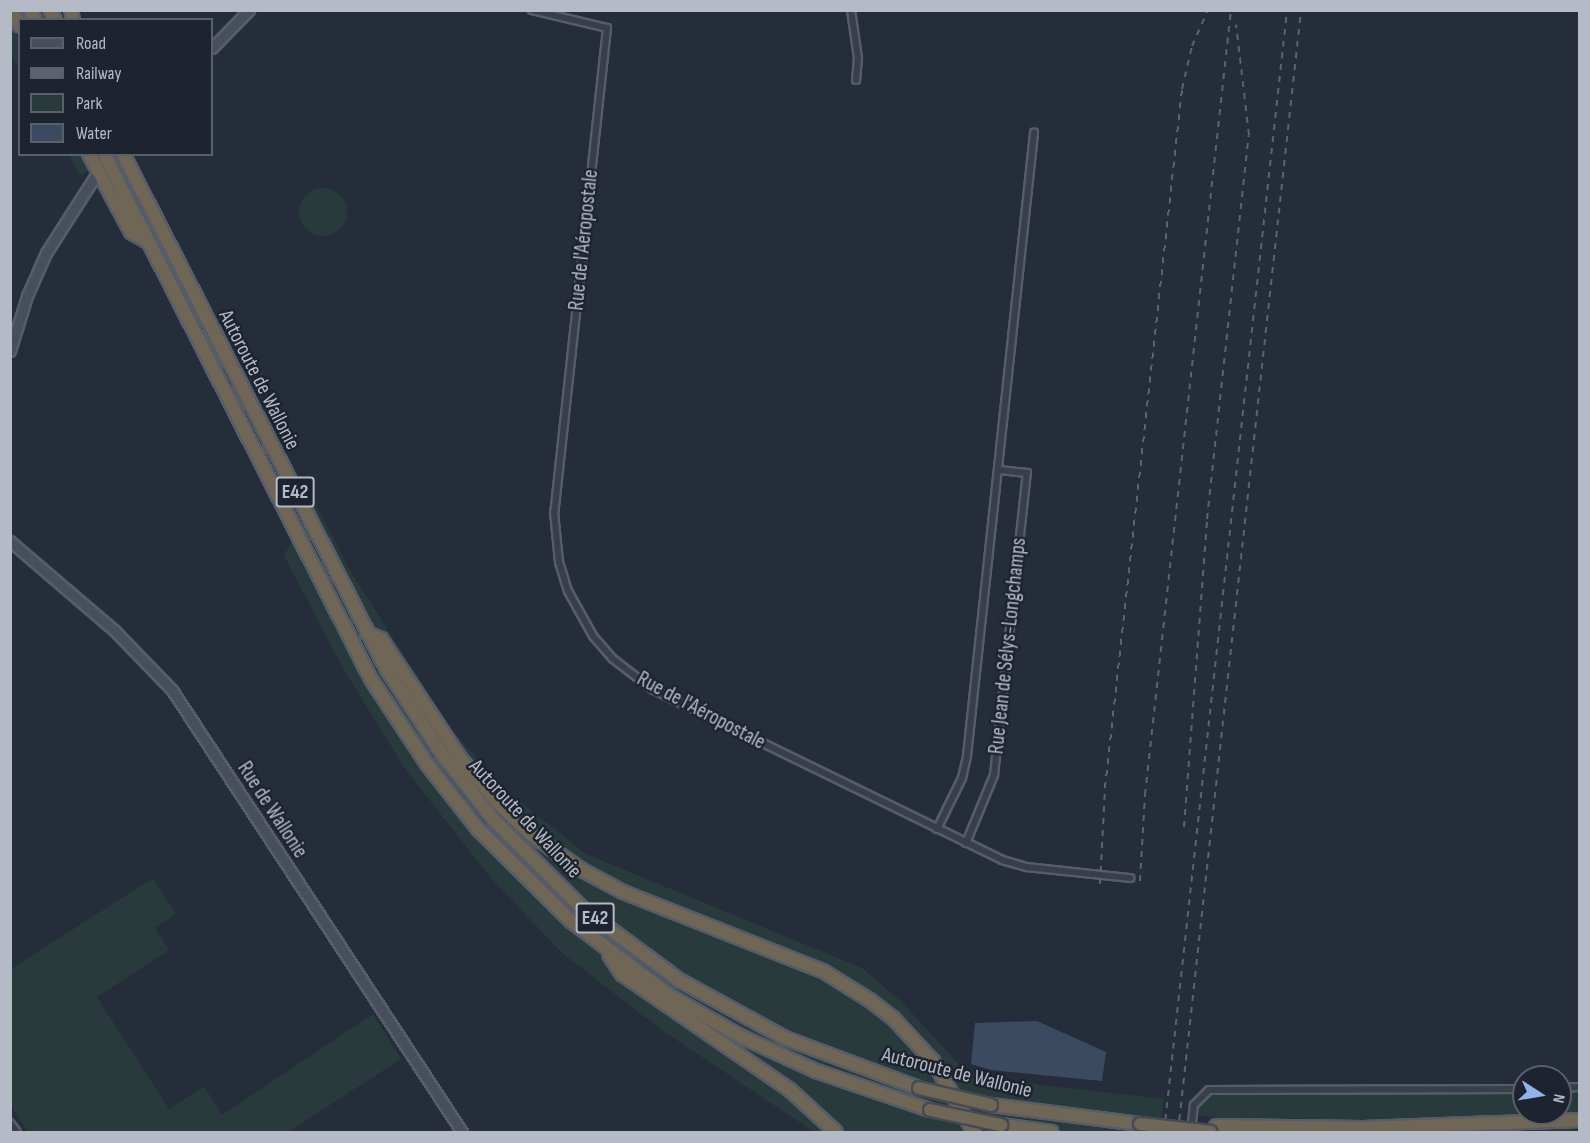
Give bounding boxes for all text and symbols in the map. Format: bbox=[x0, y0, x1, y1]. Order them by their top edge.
legend bbox=[18, 18, 213, 156]
text: Road bbox=[76, 33, 106, 54]
text: Railway bbox=[76, 63, 121, 84]
text: Park bbox=[76, 93, 102, 114]
text: Water bbox=[76, 123, 112, 144]
street label: Rue de l'Aéropostale bbox=[564, 168, 604, 312]
street label: Autoroute de Wallonie bbox=[213, 306, 305, 454]
road number: E42 bbox=[276, 475, 314, 509]
street label: Rue Jean de Sélys-Longchamps bbox=[984, 537, 1032, 755]
street label: Rue de l'Aéropostale bbox=[632, 667, 770, 755]
street label: Autoroute de Wallonie bbox=[463, 754, 587, 884]
street label: Rue de Wallonie bbox=[232, 757, 312, 863]
road number: E42 bbox=[576, 901, 614, 935]
street label: Autoroute de Wallonie bbox=[879, 1042, 1035, 1104]
north arrow bbox=[1512, 1065, 1572, 1125]
text: N bbox=[1548, 1092, 1568, 1105]

